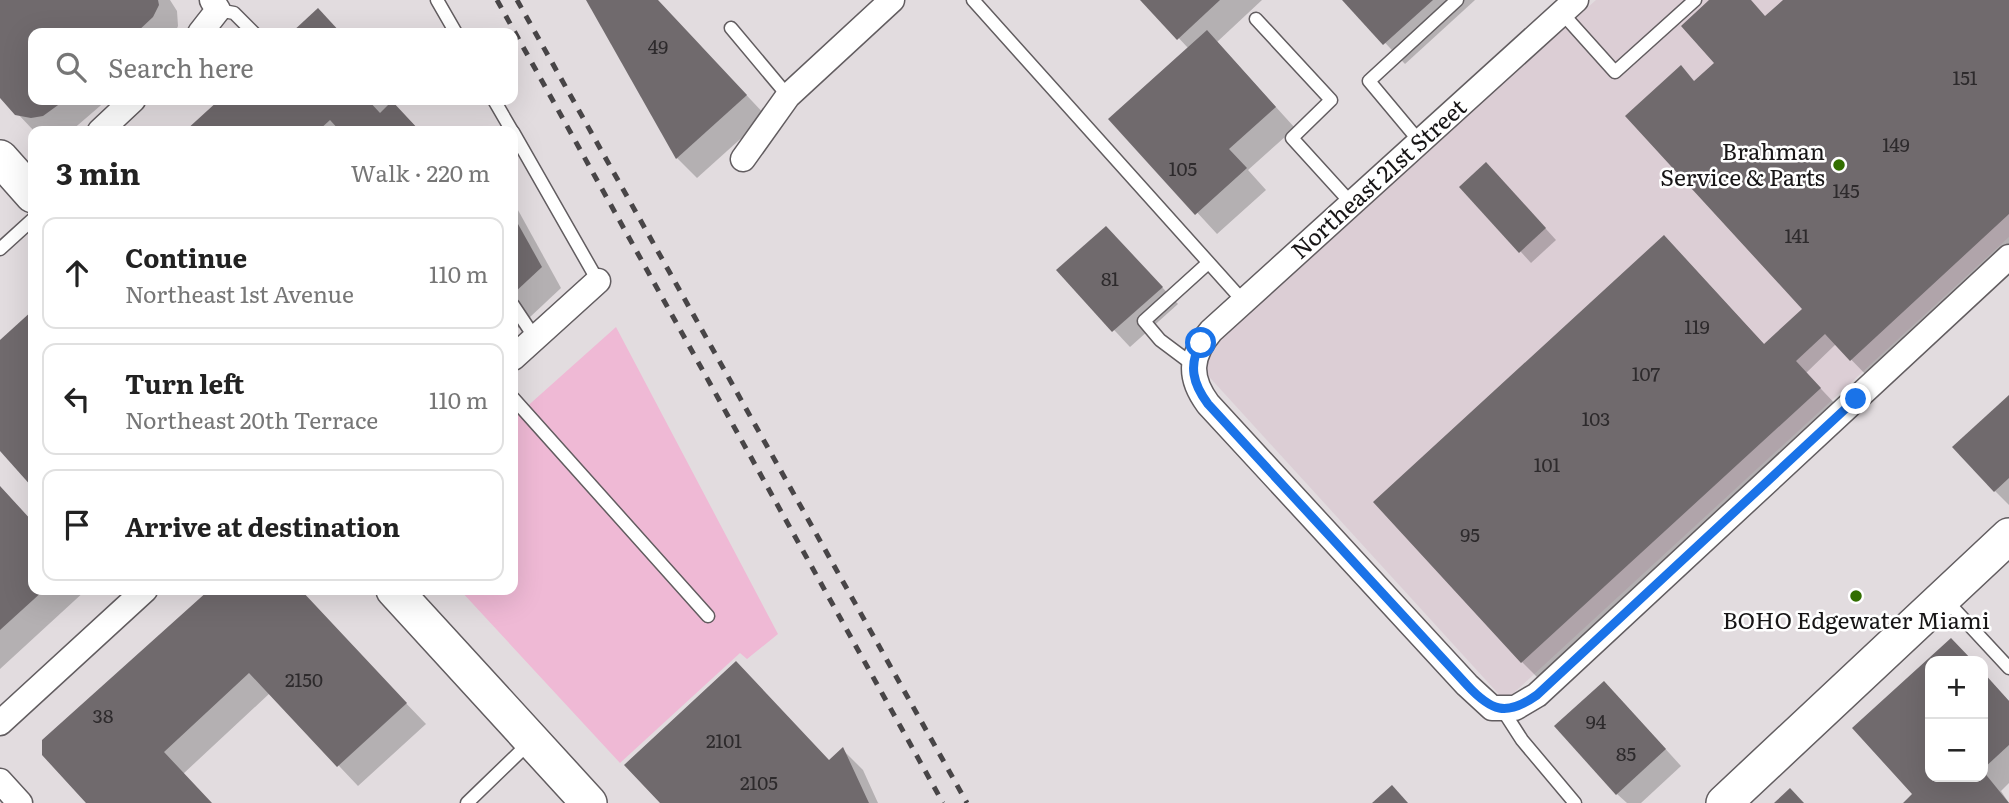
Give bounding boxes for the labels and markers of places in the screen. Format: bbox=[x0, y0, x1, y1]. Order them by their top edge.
place label: Brahman Service & Parts bbox=[1660, 133, 1825, 193]
marker: Brahman Service & Parts bbox=[1831, 157, 1847, 173]
marker: BOHO Edgewater Miami bbox=[1848, 588, 1864, 604]
place label: BOHO Edgewater Miami bbox=[1722, 602, 1990, 636]

